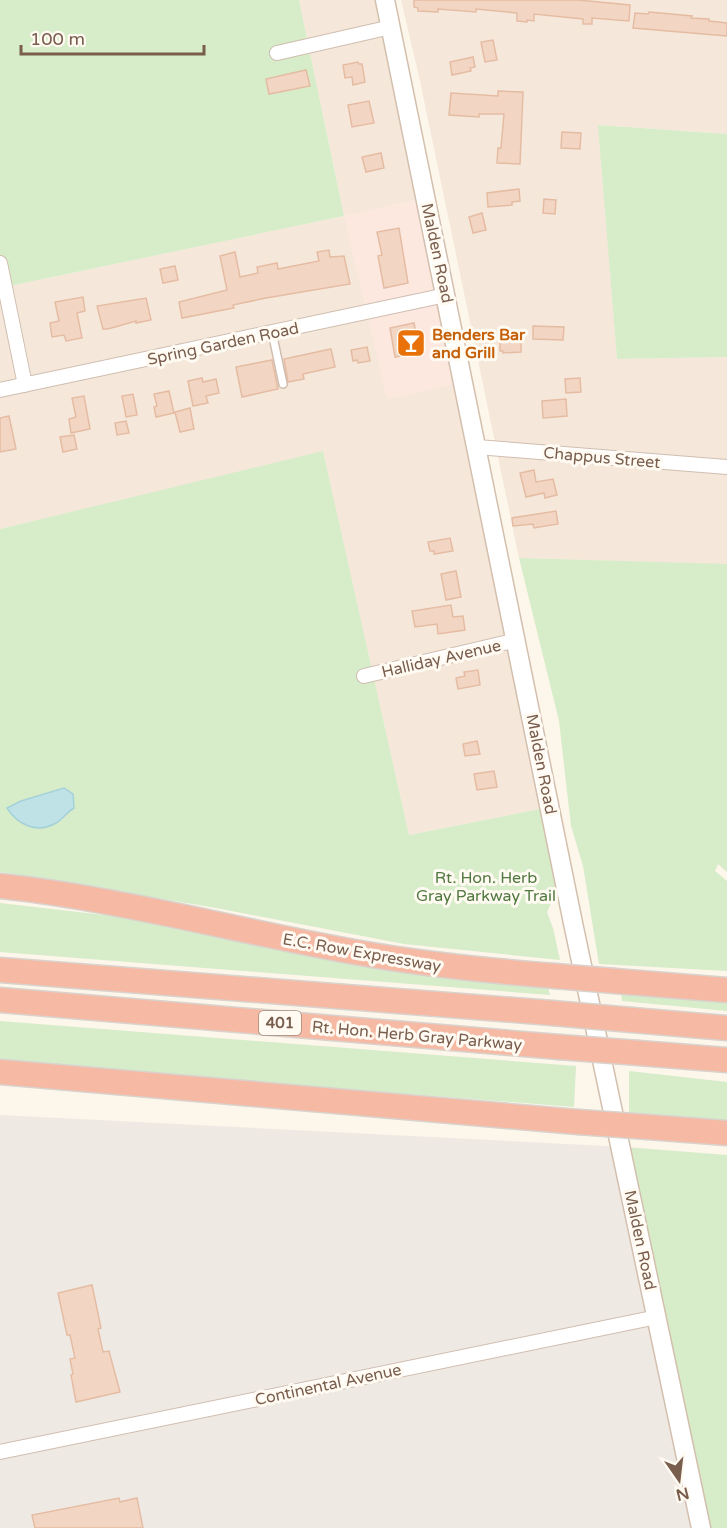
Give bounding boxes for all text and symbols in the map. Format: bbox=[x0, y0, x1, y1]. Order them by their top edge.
scale bar bbox=[21, 18, 204, 56]
text: 100 m bbox=[30, 28, 85, 50]
street label: Malden Road bbox=[417, 201, 457, 305]
street label: Spring Garden Road bbox=[146, 318, 301, 370]
place label: Benders Bar and Grill bbox=[432, 325, 526, 363]
bar icon: Benders Bar and Grill bbox=[395, 327, 427, 359]
street label: Chappus Street bbox=[543, 443, 661, 473]
street label: Halliday Avenue bbox=[380, 636, 503, 682]
street label: Malden Road bbox=[521, 712, 561, 816]
park label: Rt. Hon. Herb Gray Parkway Trail bbox=[416, 868, 556, 906]
street label: E.C. Row Expressway bbox=[281, 929, 443, 977]
road number: 401 bbox=[259, 1011, 301, 1035]
street label: Rt. Hon. Herb Gray Parkway bbox=[311, 1017, 523, 1055]
street label: Malden Road bbox=[620, 1188, 660, 1292]
street label: Continental Avenue bbox=[253, 1360, 403, 1410]
north arrow bbox=[649, 1450, 709, 1510]
text: N bbox=[674, 1482, 691, 1505]

